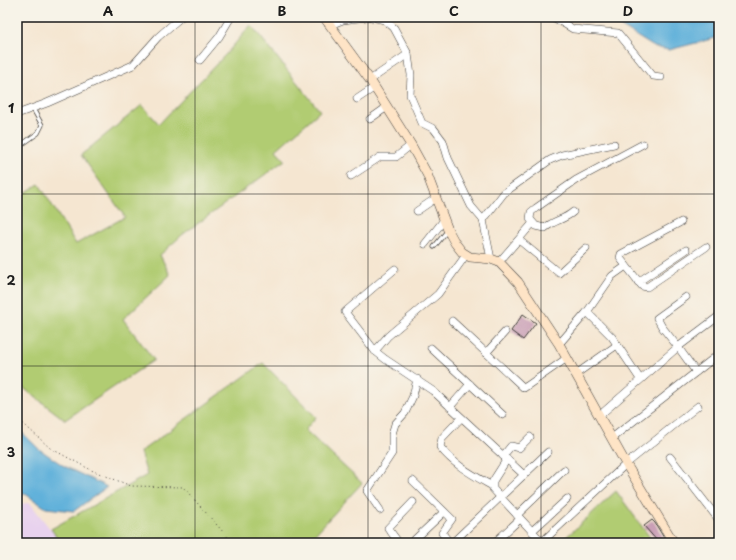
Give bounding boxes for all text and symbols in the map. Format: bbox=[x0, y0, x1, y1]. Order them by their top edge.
text: A bbox=[103, 1, 113, 20]
text: B bbox=[278, 1, 287, 20]
text: C bbox=[449, 1, 459, 20]
text: D bbox=[623, 1, 633, 20]
text: 1 bbox=[8, 98, 14, 117]
text: 2 bbox=[6, 270, 16, 289]
text: 3 bbox=[7, 442, 16, 461]

